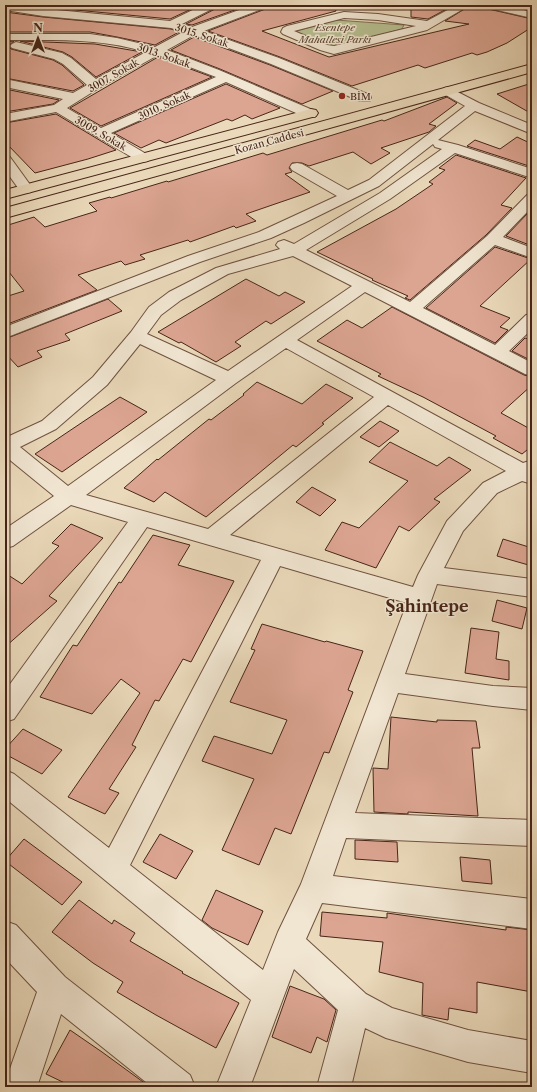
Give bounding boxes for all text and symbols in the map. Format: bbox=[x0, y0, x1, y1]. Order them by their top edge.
north arrow bbox=[18, 18, 58, 58]
text: N bbox=[33, 21, 43, 35]
street label: 3015. Sokak bbox=[173, 21, 231, 51]
park label: Esentepe Mahallesi Parkı bbox=[298, 21, 371, 46]
street label: 3013. Sokak bbox=[135, 40, 193, 71]
street label: 3007. Sokak bbox=[85, 55, 142, 95]
street label: 3010. Sokak bbox=[136, 88, 194, 123]
place label: BİM bbox=[350, 90, 371, 103]
marker: BİM bbox=[337, 91, 347, 101]
street label: 3009. Sokak bbox=[73, 113, 130, 154]
street label: Kozan Caddesi bbox=[233, 126, 305, 157]
district label: Şahintepe bbox=[385, 596, 469, 616]

